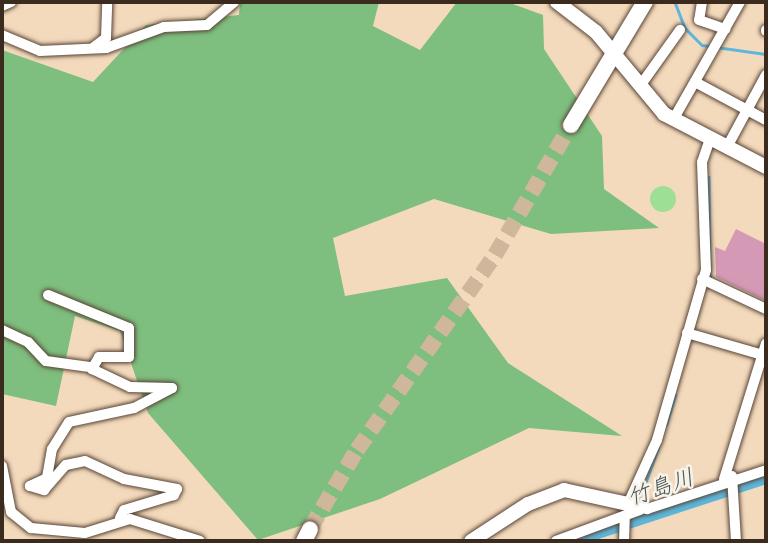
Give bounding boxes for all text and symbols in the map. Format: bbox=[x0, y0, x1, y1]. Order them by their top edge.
water label: 竹島川 bbox=[623, 462, 697, 510]

